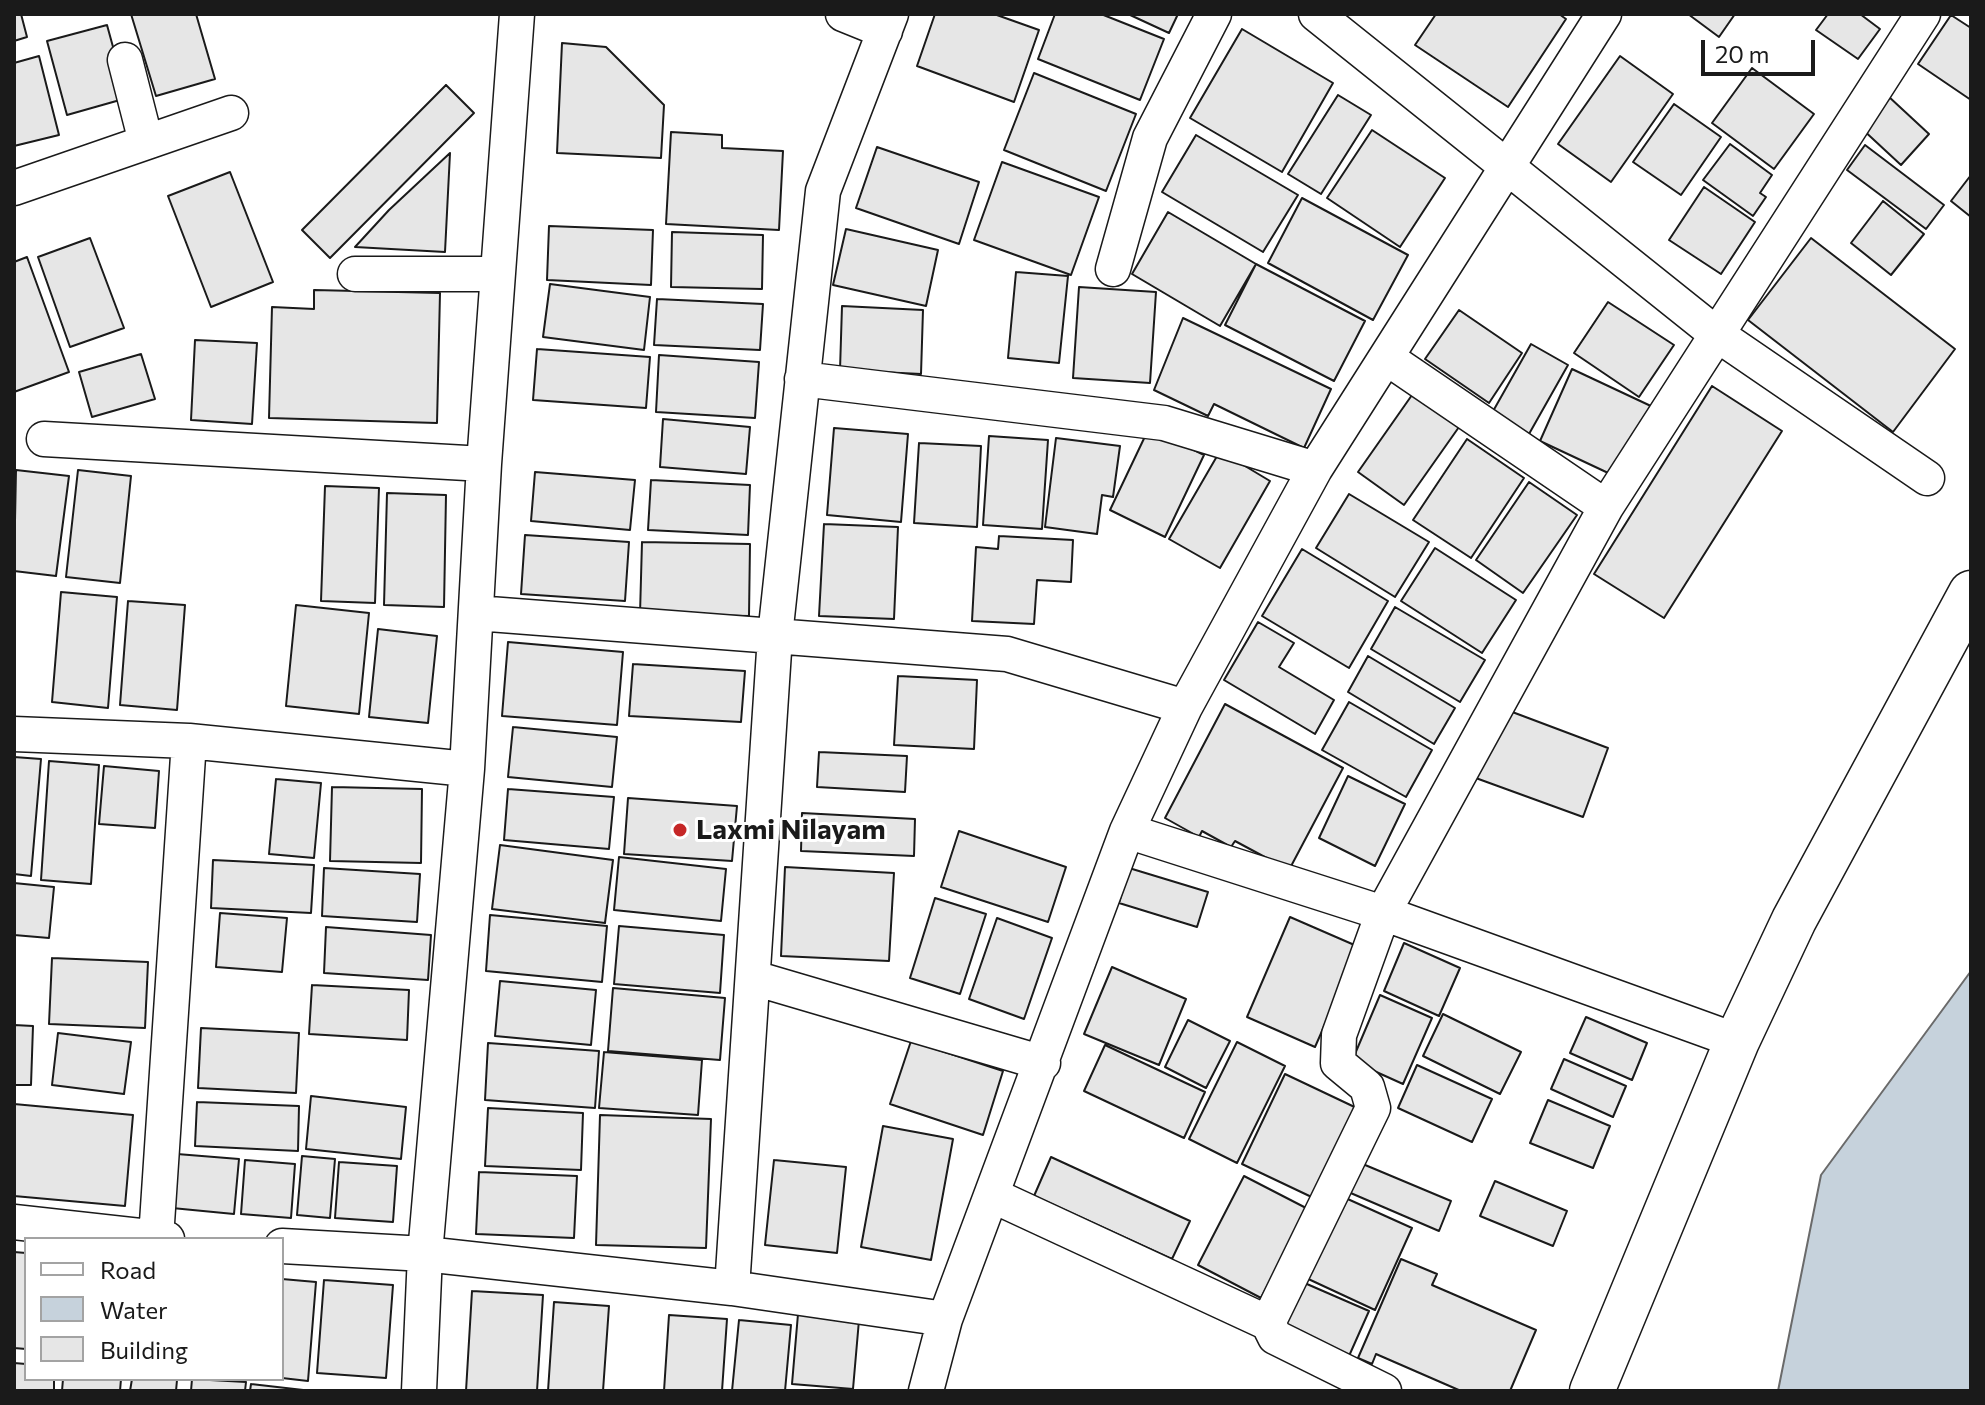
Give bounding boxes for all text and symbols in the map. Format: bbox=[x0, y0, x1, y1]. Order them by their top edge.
scale bar bbox=[1705, 24, 1819, 74]
text: 20 m bbox=[1715, 39, 1769, 68]
place label: Laxmi Nilayam bbox=[696, 813, 886, 847]
marker: Laxmi Nilayam bbox=[671, 821, 689, 839]
legend bbox=[24, 1237, 284, 1381]
text: Road bbox=[100, 1255, 156, 1284]
text: Water bbox=[100, 1295, 168, 1324]
text: Building bbox=[100, 1335, 188, 1364]

